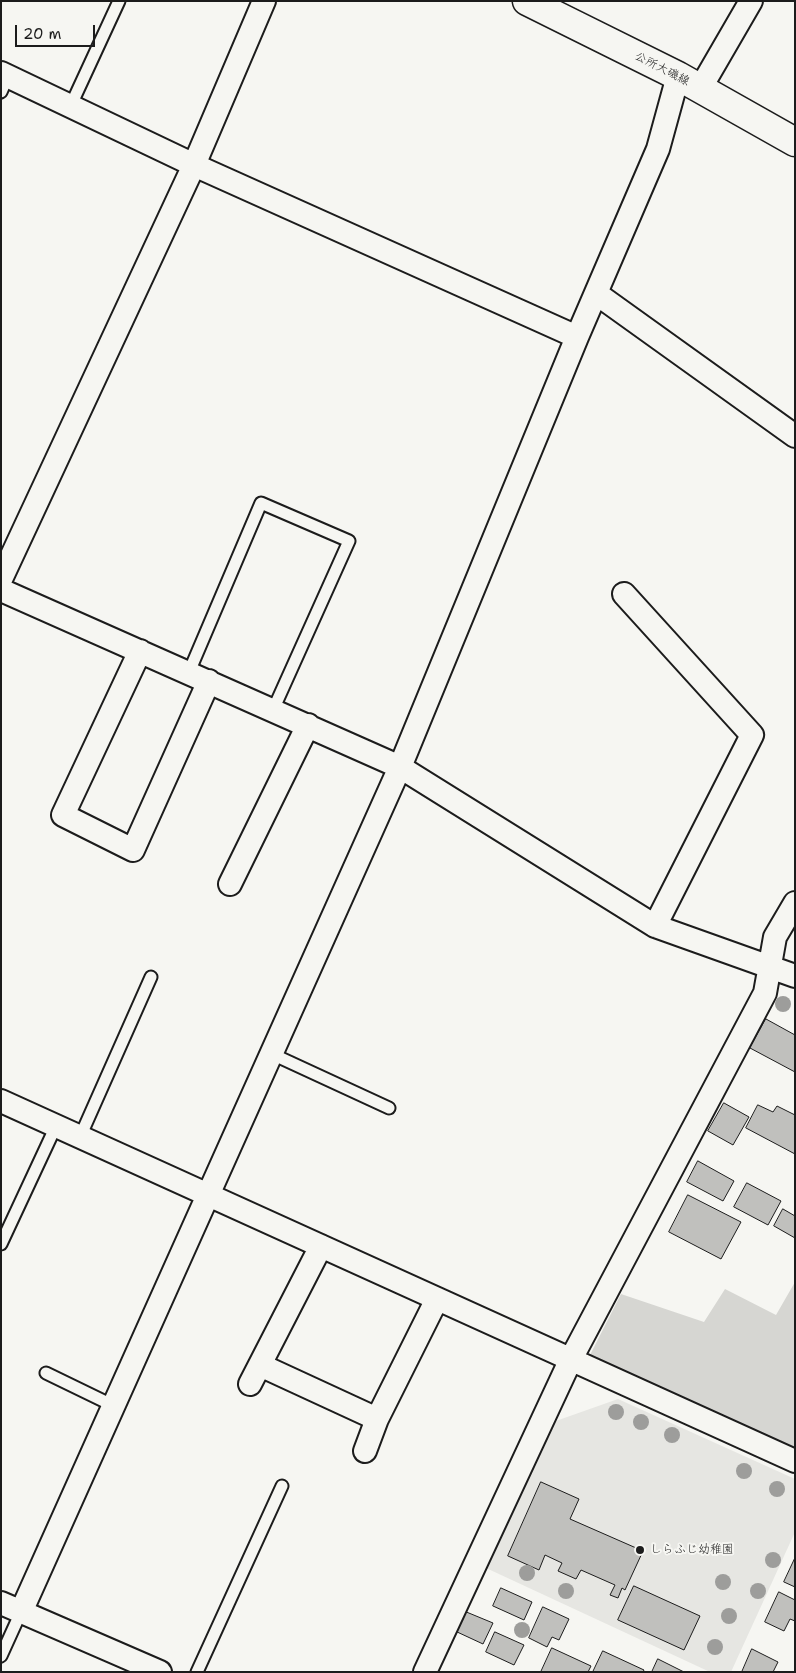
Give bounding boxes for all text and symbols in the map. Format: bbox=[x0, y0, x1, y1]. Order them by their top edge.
scale bar bbox=[18, 15, 98, 47]
text: 20 m bbox=[23, 24, 62, 44]
street label: 公所大磯線 bbox=[632, 49, 692, 89]
place label: しらふじ幼稚園 bbox=[650, 1543, 734, 1557]
marker: しらふじ幼稚園 bbox=[634, 1544, 646, 1556]

